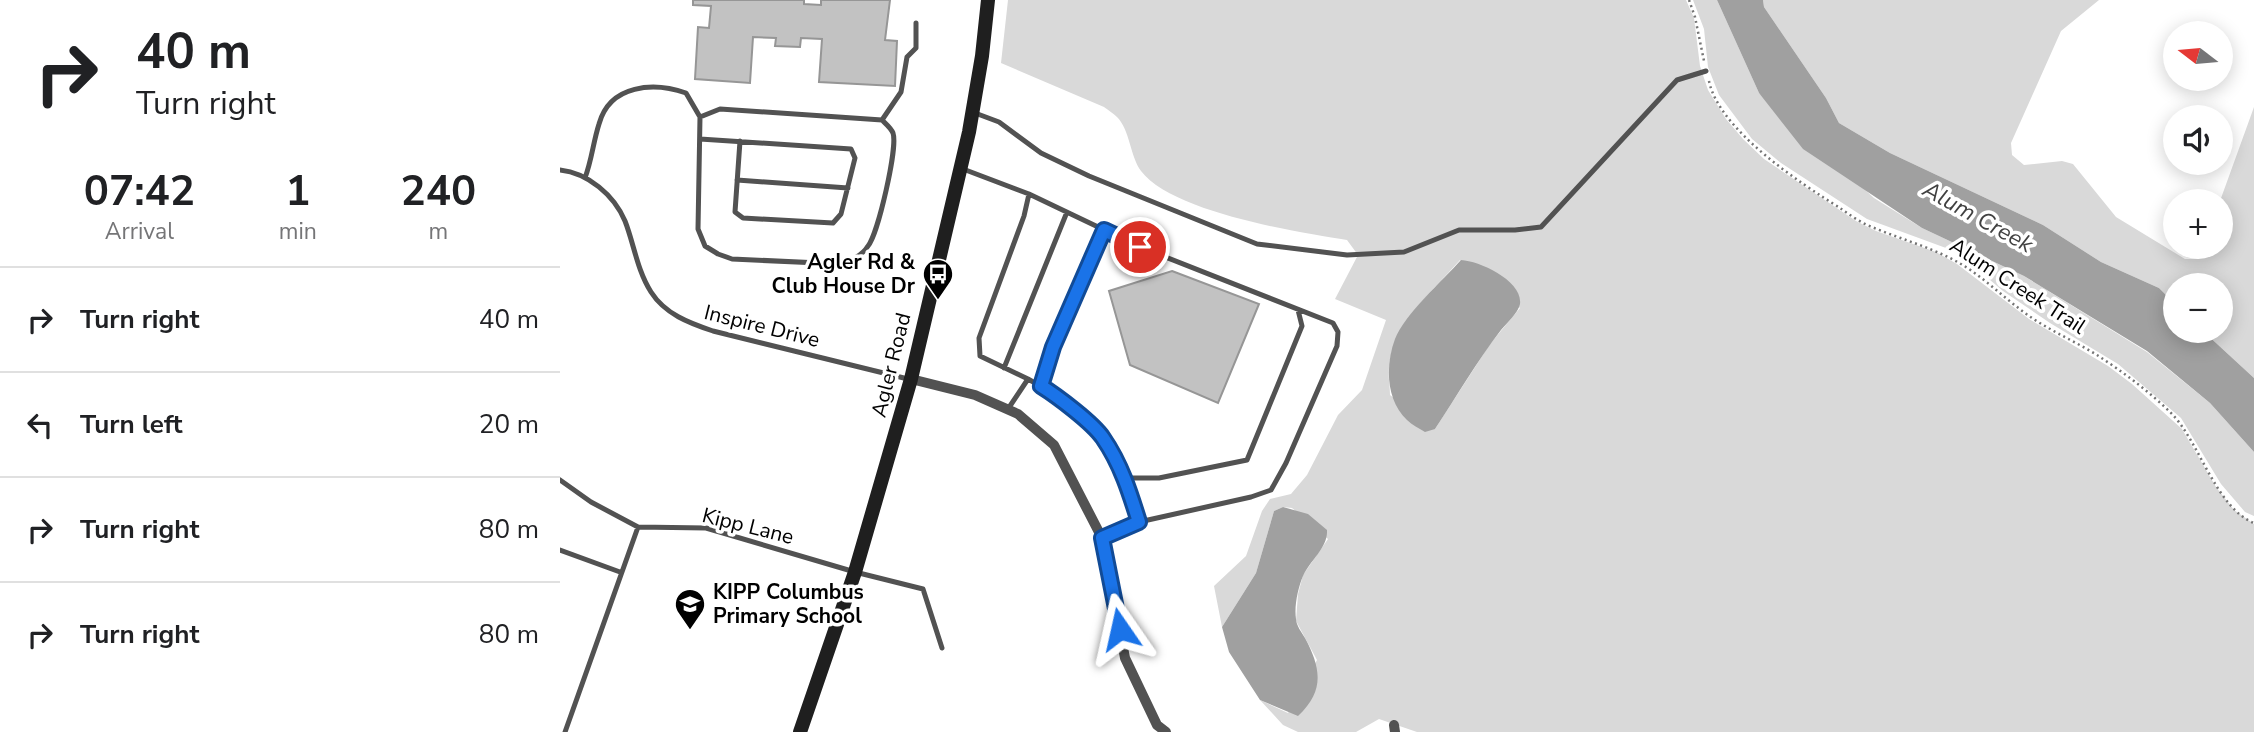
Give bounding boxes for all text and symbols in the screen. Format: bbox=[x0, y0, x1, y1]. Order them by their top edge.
text: 40 m bbox=[136, 18, 251, 85]
north arrow bbox=[2163, 21, 2233, 91]
map controls bbox=[2163, 21, 2233, 343]
icon: right bbox=[21, 28, 112, 119]
text: Turn right bbox=[136, 82, 276, 125]
button: sound bbox=[2163, 105, 2233, 175]
text: 07:42 bbox=[84, 163, 195, 220]
text: 1 bbox=[285, 163, 310, 220]
text: 240 bbox=[401, 163, 476, 220]
water label: Alum Creek bbox=[1916, 173, 2039, 260]
button: + bbox=[2163, 189, 2233, 259]
text: Arrival bbox=[105, 216, 174, 247]
text: min bbox=[279, 216, 317, 247]
text: m bbox=[429, 216, 448, 247]
pin bbox=[1110, 217, 1170, 277]
icon: arrive bbox=[1121, 228, 1159, 266]
street label: Alum Creek Trail bbox=[1944, 231, 2092, 341]
place label: Agler Rd & Club House Dr bbox=[772, 248, 916, 300]
bus stop icon: Agler Rd & Club House Dr bbox=[921, 257, 955, 301]
button: − bbox=[2163, 273, 2233, 343]
street label: Inspire Drive bbox=[701, 298, 823, 354]
icon: right bbox=[21, 301, 59, 339]
text: Turn right bbox=[80, 302, 199, 337]
text: 40 m bbox=[479, 302, 539, 337]
street label: Agler Road bbox=[865, 310, 917, 420]
icon: left bbox=[21, 406, 59, 444]
text: Turn left bbox=[80, 407, 183, 442]
text: 20 m bbox=[479, 407, 539, 442]
street label: Kipp Lane bbox=[699, 501, 797, 551]
icon: right bbox=[21, 511, 59, 549]
text: Turn right bbox=[80, 512, 199, 547]
text: 80 m bbox=[479, 512, 539, 547]
place label: KIPP Columbus Primary School bbox=[713, 578, 864, 630]
school or university icon: KIPP Columbus Primary School bbox=[673, 587, 707, 631]
position arrow bbox=[1083, 592, 1157, 666]
icon: right bbox=[21, 616, 59, 654]
text: Turn right bbox=[80, 617, 199, 652]
text: 80 m bbox=[479, 617, 539, 652]

